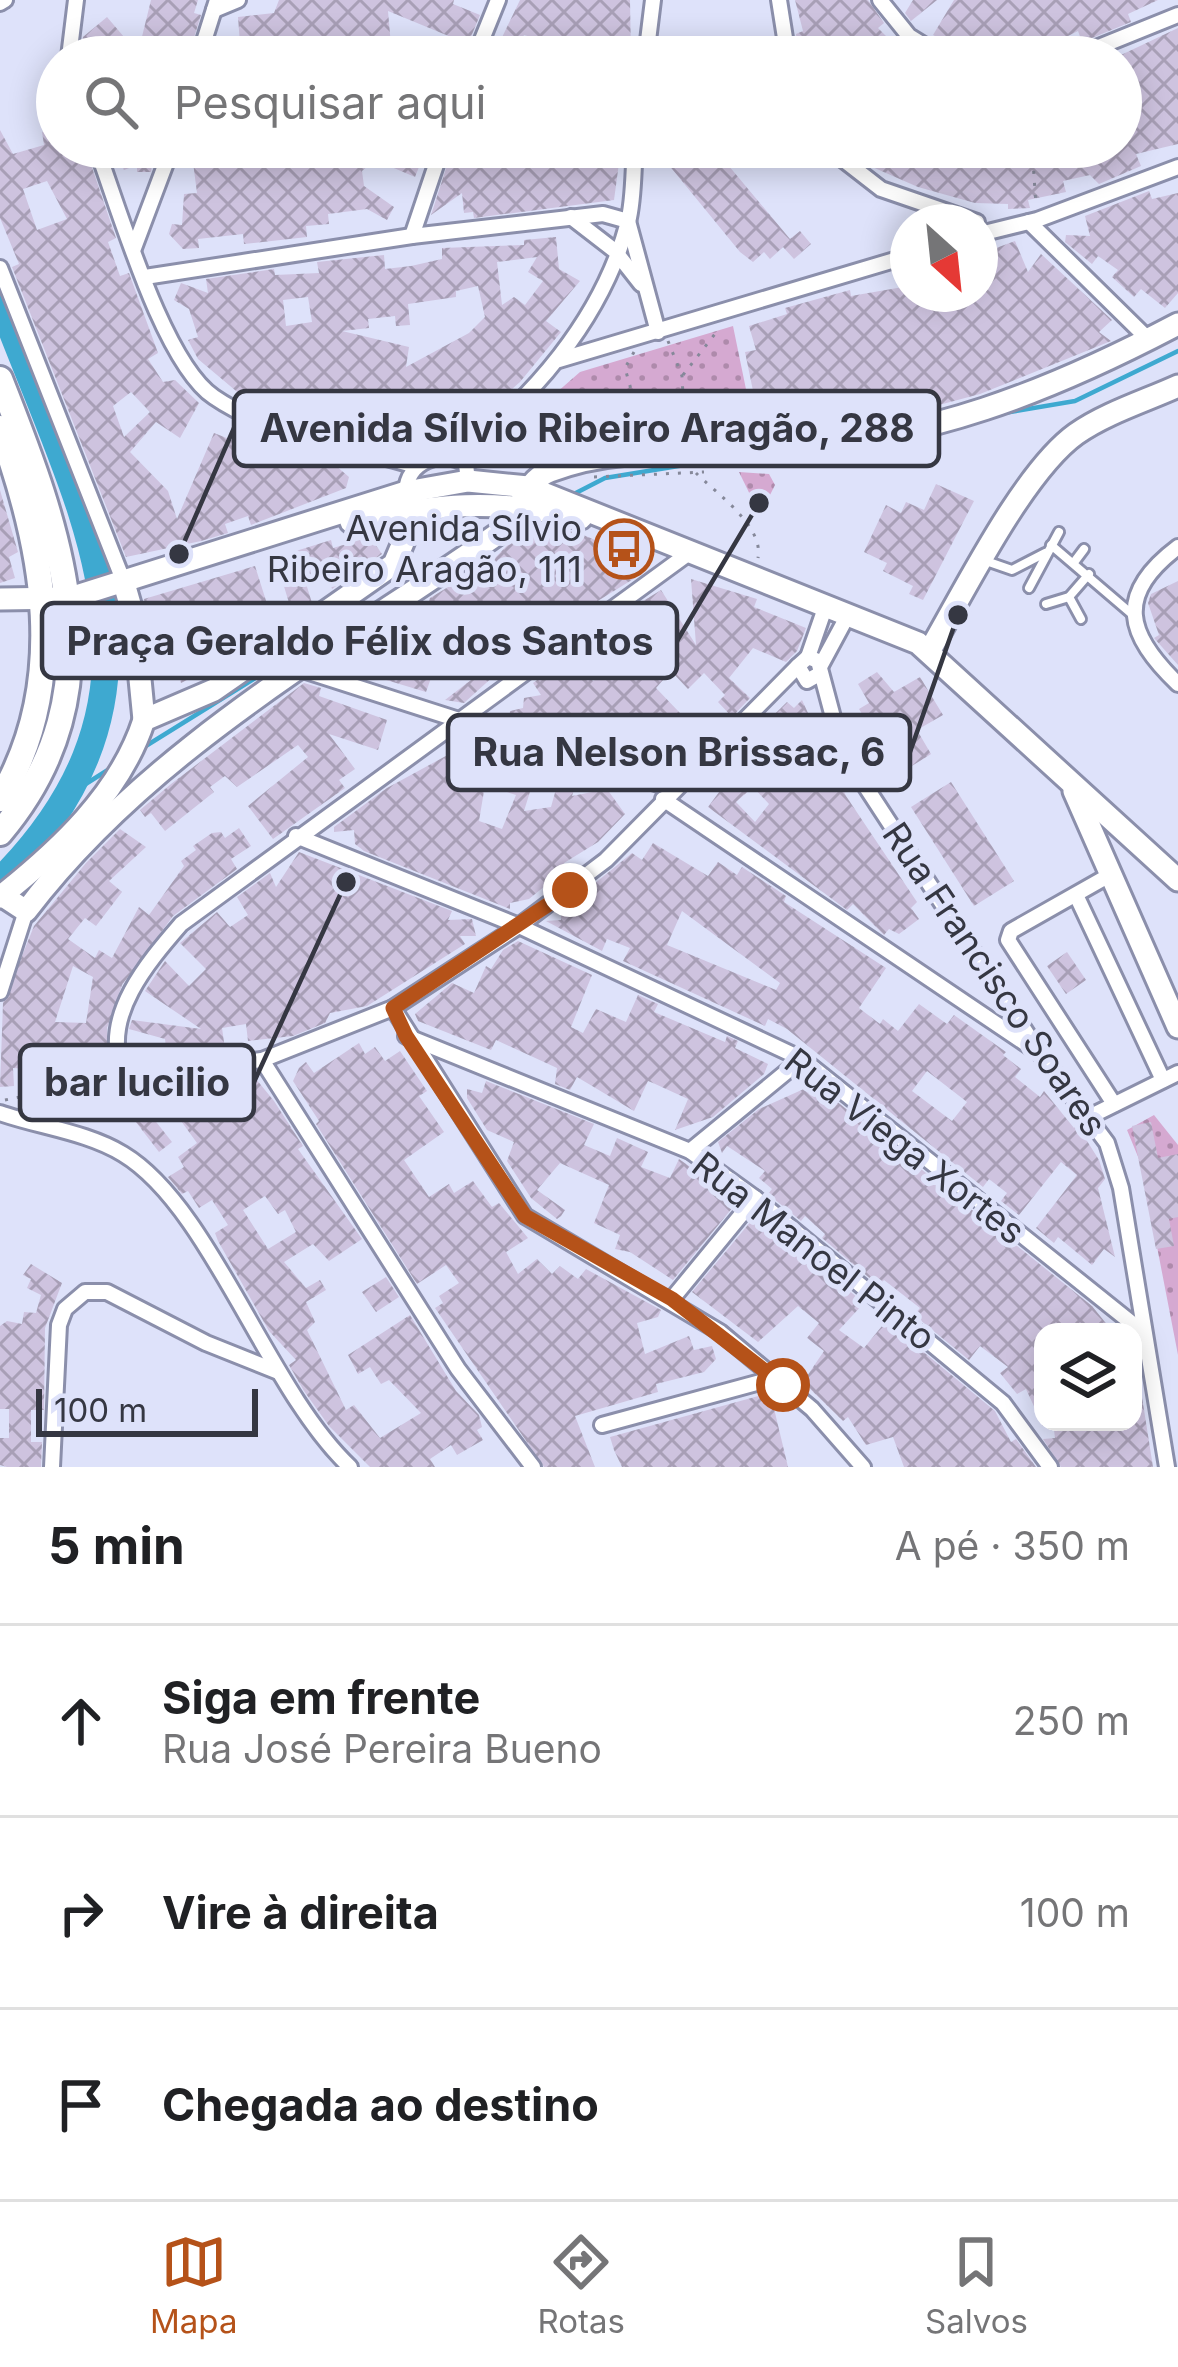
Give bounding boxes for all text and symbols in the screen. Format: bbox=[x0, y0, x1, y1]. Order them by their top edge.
search box bbox=[36, 36, 1142, 168]
icon: search bbox=[78, 69, 144, 135]
text: Pesquisar aqui bbox=[174, 75, 487, 130]
north arrow bbox=[890, 204, 998, 312]
callout: Avenida Sílvio Ribeiro Aragão, 288 bbox=[234, 391, 939, 466]
text: Avenida Sílvio Ribeiro Aragão, 288 bbox=[259, 404, 915, 451]
place label: Avenida Sílvio Ribeiro Aragão, 111 bbox=[267, 506, 582, 591]
bus stop icon: Avenida Sílvio Ribeiro Aragão, 111 bbox=[593, 518, 655, 580]
callout: Praça Geraldo Félix dos Santos bbox=[42, 603, 677, 678]
text: Praça Geraldo Félix dos Santos bbox=[67, 617, 653, 664]
callout: Rua Nelson Brissac, 6 bbox=[448, 715, 910, 790]
text: Rua Nelson Brissac, 6 bbox=[473, 728, 885, 775]
street label: Rua Francisco Soares bbox=[874, 814, 1116, 1144]
route end bbox=[543, 863, 597, 917]
street label: Rua Viega Xortes bbox=[776, 1039, 1034, 1253]
callout: bar lucilio bbox=[20, 1045, 254, 1120]
text: bar lucilio bbox=[44, 1058, 230, 1105]
street label: Rua Manoel Pinto bbox=[684, 1142, 944, 1360]
map controls bbox=[1034, 1323, 1142, 1431]
button: layers bbox=[1034, 1323, 1142, 1431]
route start bbox=[756, 1358, 810, 1412]
scale bar bbox=[36, 1383, 258, 1436]
text: 100 m bbox=[54, 1390, 147, 1430]
text: 5 min bbox=[48, 1515, 185, 1576]
text: A pé · 350 m bbox=[895, 1522, 1130, 1569]
text: Siga em frente bbox=[162, 1670, 480, 1725]
icon: ahead bbox=[48, 1688, 114, 1754]
text: 250 m bbox=[1013, 1697, 1130, 1744]
text: Rua José Pereira Bueno bbox=[162, 1725, 602, 1772]
icon: right bbox=[48, 1880, 114, 1946]
text: Vire à direita bbox=[162, 1885, 439, 1940]
text: 100 m bbox=[1020, 1889, 1130, 1936]
icon: arrive bbox=[48, 2072, 114, 2138]
text: Chegada ao destino bbox=[162, 2077, 599, 2132]
tab: Mapa bbox=[150, 2229, 237, 2341]
tab: Rotas bbox=[537, 2229, 625, 2341]
tab: Salvos bbox=[925, 2229, 1028, 2341]

